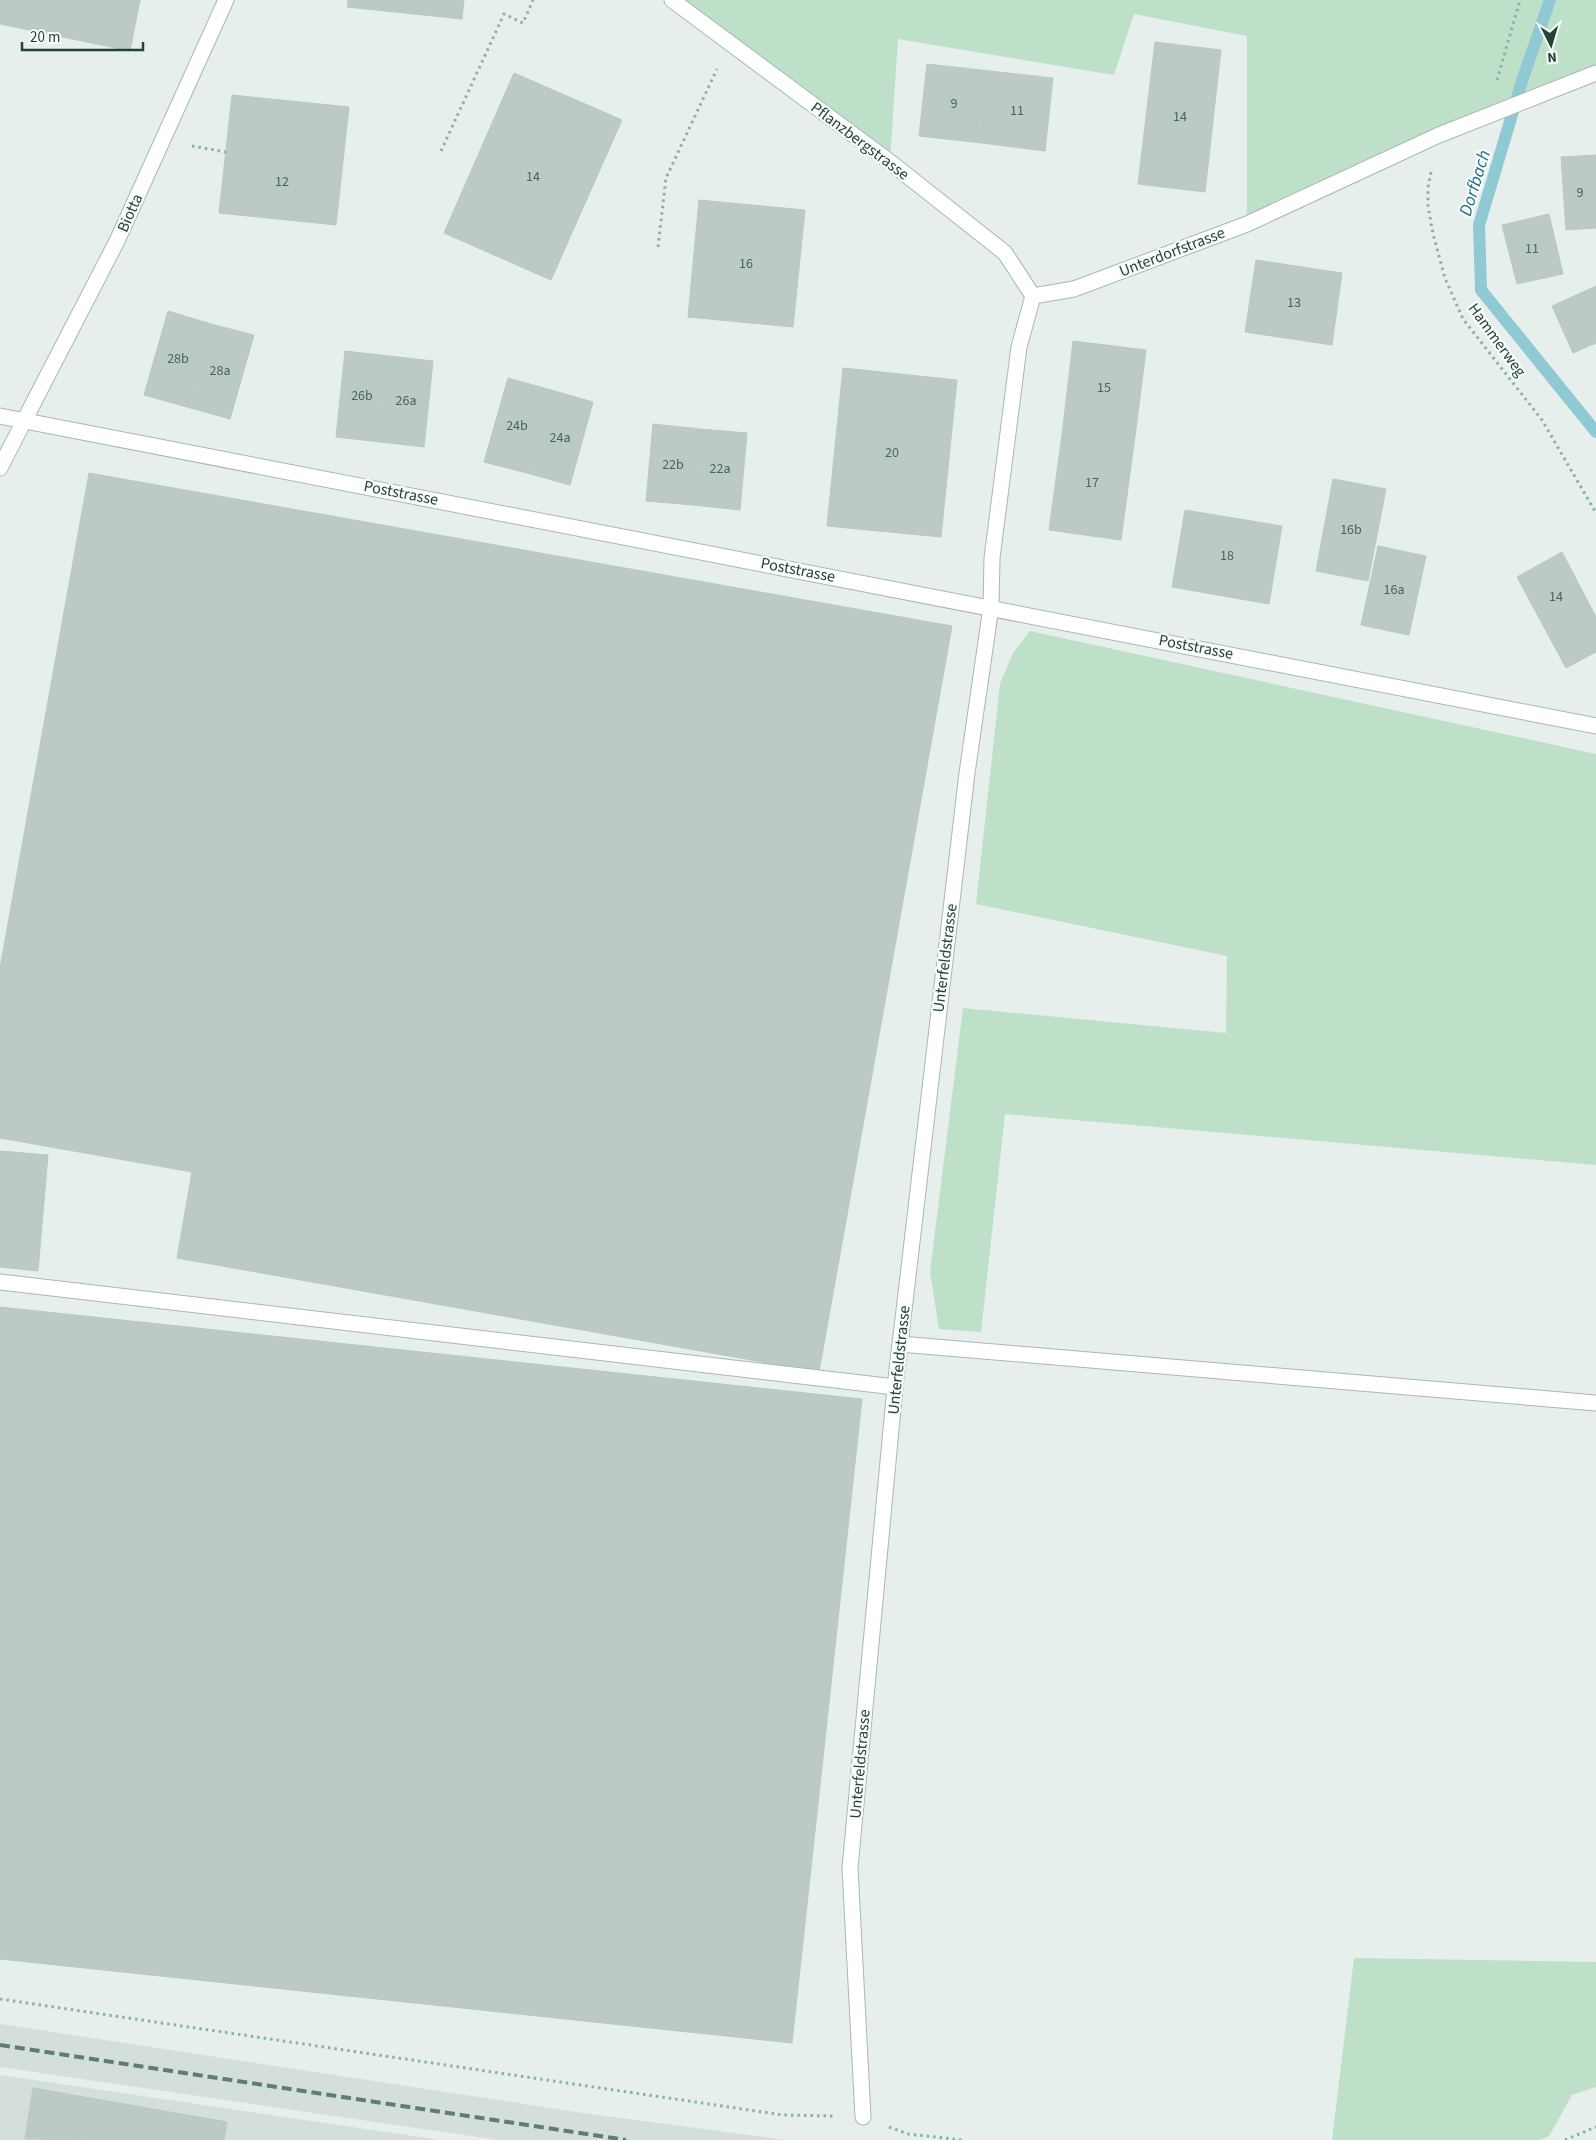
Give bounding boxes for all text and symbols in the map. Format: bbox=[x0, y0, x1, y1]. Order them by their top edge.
scale bar bbox=[22, 20, 144, 52]
north arrow bbox=[1526, 20, 1576, 70]
text: 20 m bbox=[30, 27, 60, 48]
text: N bbox=[1547, 47, 1558, 67]
house number: 9 bbox=[951, 94, 958, 114]
street label: Pflanzbergstrasse bbox=[806, 97, 914, 185]
house number: 11 bbox=[1010, 101, 1024, 121]
house number: 14 bbox=[1173, 107, 1187, 127]
water label: Dorfbach bbox=[1453, 147, 1497, 219]
house number: 14 bbox=[526, 167, 540, 187]
house number: 12 bbox=[275, 172, 289, 192]
house number: 9 bbox=[1577, 183, 1584, 203]
street label: Biotta bbox=[112, 190, 148, 236]
street label: Unterdorfstrasse bbox=[1116, 222, 1228, 282]
house number: 11 bbox=[1525, 239, 1539, 259]
house number: 16 bbox=[739, 254, 753, 274]
house number: 13 bbox=[1287, 293, 1301, 313]
street label: Hammerweg bbox=[1463, 299, 1531, 381]
house number: 28b bbox=[167, 349, 189, 369]
house number: 28a bbox=[210, 361, 230, 381]
house number: 15 bbox=[1097, 378, 1111, 398]
house number: 26b bbox=[351, 386, 373, 406]
house number: 26a bbox=[396, 391, 416, 411]
house number: 24b bbox=[506, 416, 528, 436]
house number: 24a bbox=[550, 428, 570, 448]
house number: 20 bbox=[885, 443, 899, 463]
house number: 22b bbox=[662, 455, 684, 475]
house number: 22a bbox=[710, 459, 730, 479]
house number: 17 bbox=[1085, 473, 1099, 493]
street label: Poststrasse bbox=[362, 475, 440, 511]
house number: 16b bbox=[1340, 520, 1362, 540]
house number: 18 bbox=[1220, 546, 1234, 566]
street label: Poststrasse bbox=[759, 552, 837, 588]
house number: 16a bbox=[1384, 580, 1404, 600]
house number: 14 bbox=[1549, 587, 1563, 607]
street label: Poststrasse bbox=[1157, 629, 1235, 665]
street label: Unterfeldstrasse bbox=[927, 902, 963, 1014]
street label: Unterfeldstrasse bbox=[882, 1304, 916, 1416]
street label: Unterfeldstrasse bbox=[844, 1708, 876, 1820]

